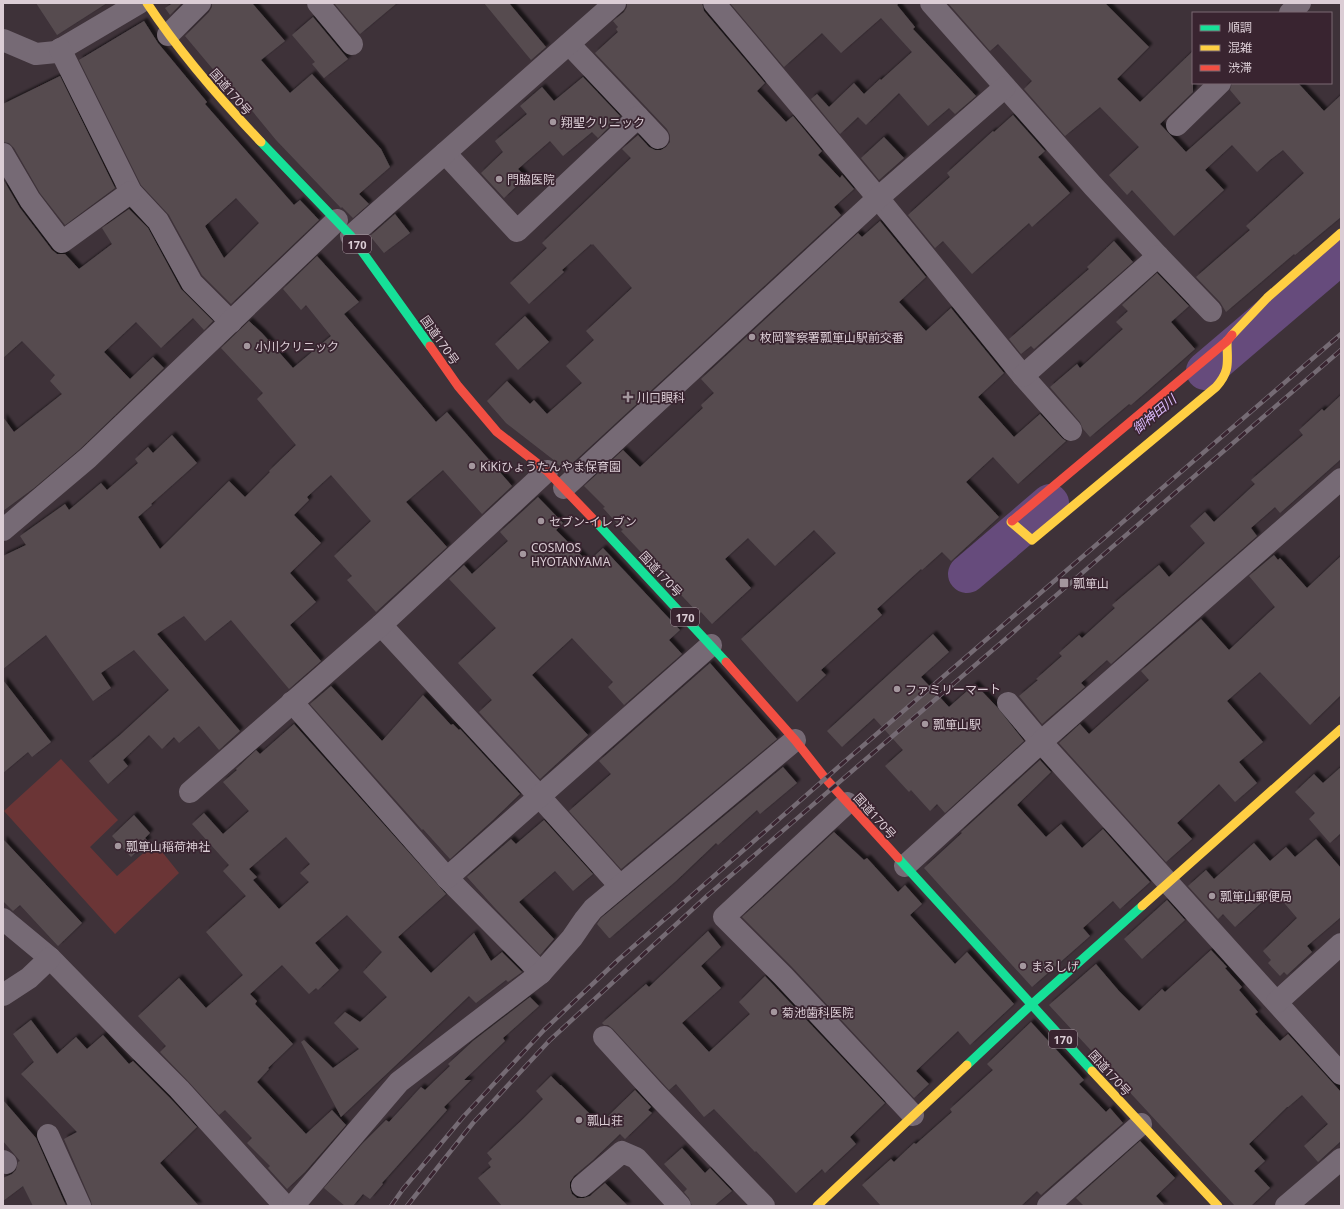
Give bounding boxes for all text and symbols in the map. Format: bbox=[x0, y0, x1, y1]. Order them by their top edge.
legend bbox=[1192, 12, 1332, 84]
text: 順調 bbox=[1228, 19, 1252, 36]
text: 混雑 bbox=[1228, 39, 1252, 56]
text: 渋滞 bbox=[1228, 59, 1252, 76]
street label: 国道170号 bbox=[206, 65, 256, 119]
place label: 翔聖クリニック bbox=[561, 114, 645, 131]
marker: 翔聖クリニック bbox=[548, 117, 558, 127]
place label: 門脇医院 bbox=[507, 171, 555, 188]
marker: 門脇医院 bbox=[494, 174, 504, 184]
road number: 170 bbox=[343, 235, 371, 253]
street label: 国道170号 bbox=[417, 312, 463, 368]
place label: 枚岡警察署瓢箪山駅前交番 bbox=[760, 329, 904, 346]
marker: 枚岡警察署瓢箪山駅前交番 bbox=[747, 332, 757, 342]
place label: 小川クリニック bbox=[255, 338, 339, 355]
marker: 小川クリニック bbox=[242, 341, 252, 351]
place label: 川口眼科 bbox=[637, 389, 685, 406]
water label: 御神田川 bbox=[1128, 389, 1181, 438]
marker: 川口眼科 bbox=[622, 391, 634, 403]
place label: KiKiひょうたんやま保育園 bbox=[480, 458, 621, 475]
marker: KiKiひょうたんやま保育園 bbox=[467, 461, 477, 471]
place label: セブン-イレブン bbox=[549, 513, 637, 530]
marker: セブン-イレブン bbox=[536, 516, 546, 526]
place label: COSMOS HYOTANYAMA bbox=[531, 539, 611, 570]
street label: 国道170号 bbox=[635, 548, 687, 600]
marker: COSMOS HYOTANYAMA bbox=[518, 549, 528, 559]
place label: 瓢箪山 bbox=[1073, 575, 1109, 592]
marker: 瓢箪山 bbox=[1058, 577, 1070, 589]
road number: 170 bbox=[671, 608, 699, 626]
place label: ファミリーマート bbox=[905, 681, 1001, 698]
marker: ファミリーマート bbox=[892, 684, 902, 694]
place label: 瓢箪山駅 bbox=[933, 716, 981, 733]
marker: 瓢箪山駅 bbox=[920, 719, 930, 729]
street label: 国道170号 bbox=[850, 789, 900, 843]
place label: 瓢箪山稲荷神社 bbox=[126, 838, 210, 855]
marker: 瓢箪山稲荷神社 bbox=[113, 841, 123, 851]
place label: 瓢箪山郵便局 bbox=[1220, 888, 1292, 905]
marker: 瓢箪山郵便局 bbox=[1207, 891, 1217, 901]
place label: まるしげ bbox=[1031, 958, 1079, 975]
marker: まるしげ bbox=[1018, 961, 1028, 971]
place label: 菊池歯科医院 bbox=[782, 1004, 854, 1021]
marker: 菊池歯科医院 bbox=[769, 1007, 779, 1017]
road number: 170 bbox=[1049, 1030, 1077, 1048]
street label: 国道170号 bbox=[1085, 1046, 1135, 1100]
place label: 瓢山荘 bbox=[587, 1112, 623, 1129]
marker: 瓢山荘 bbox=[574, 1115, 584, 1125]

